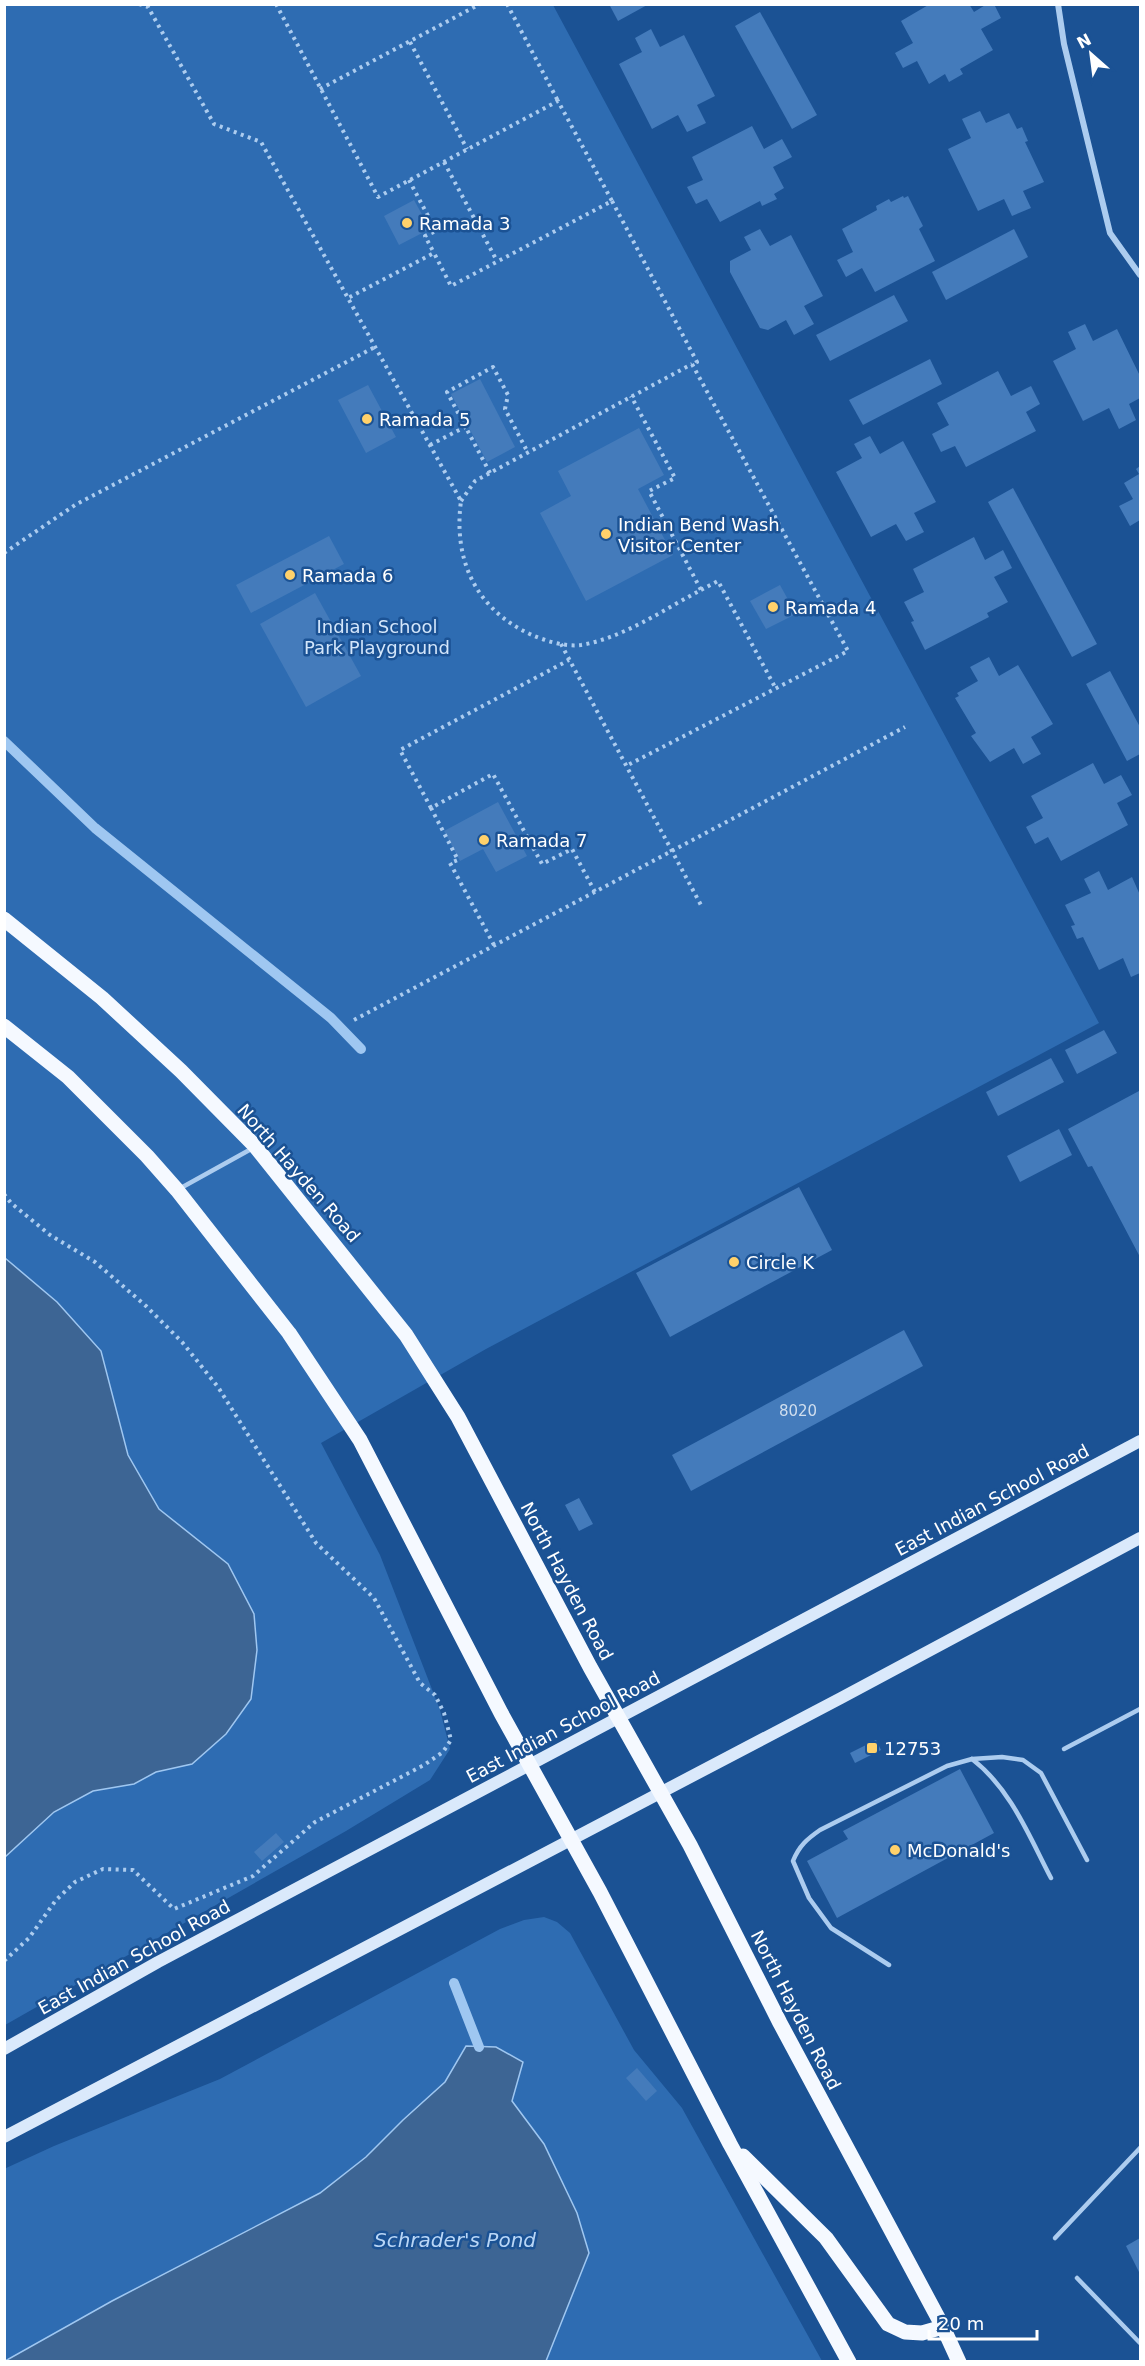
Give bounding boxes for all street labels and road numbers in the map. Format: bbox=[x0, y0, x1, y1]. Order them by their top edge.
street label: North Hayden Road bbox=[233, 1100, 365, 1246]
street label: East Indian School Road bbox=[891, 1440, 1093, 1560]
street label: North Hayden Road bbox=[516, 1498, 618, 1664]
street label: East Indian School Road bbox=[462, 1667, 664, 1787]
street label: East Indian School Road bbox=[34, 1895, 234, 2019]
street label: North Hayden Road bbox=[747, 1927, 845, 2093]

